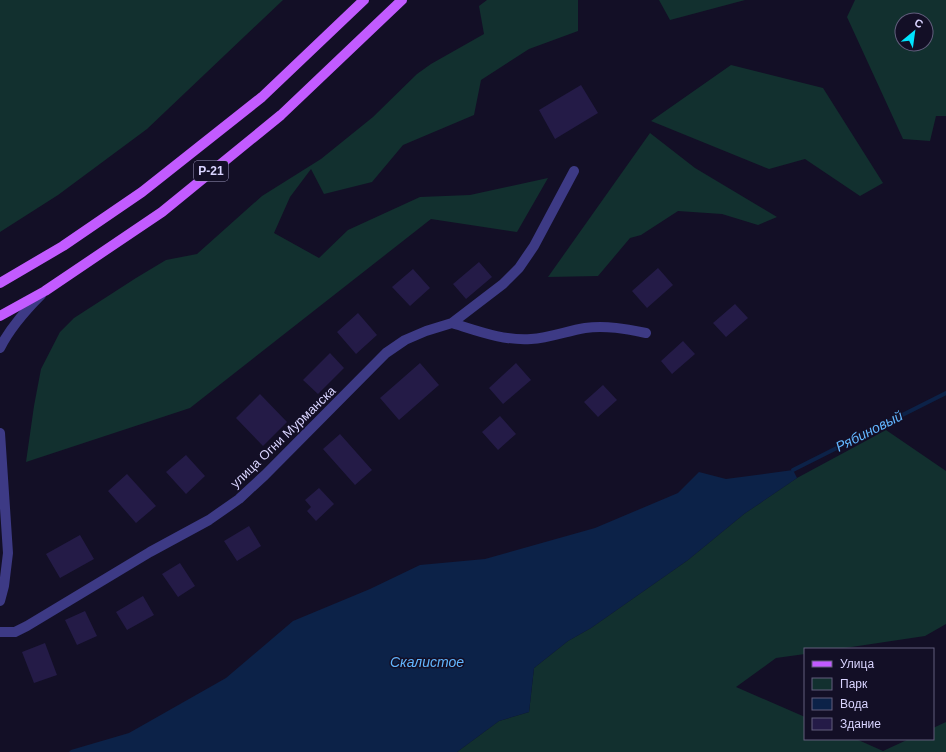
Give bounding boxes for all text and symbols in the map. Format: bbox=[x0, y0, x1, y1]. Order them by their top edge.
north arrow bbox=[894, 12, 934, 52]
text: С bbox=[912, 16, 925, 30]
road number: Р-21 bbox=[194, 161, 228, 181]
street label: улица Огни Мурманска bbox=[227, 382, 339, 491]
water label: Рябиновый bbox=[833, 407, 905, 455]
legend bbox=[804, 648, 934, 740]
water label: Скалистое bbox=[390, 654, 464, 670]
text: Улица bbox=[840, 657, 874, 671]
text: Парк bbox=[840, 677, 868, 691]
text: Вода bbox=[840, 697, 868, 711]
text: Здание bbox=[840, 717, 881, 731]

